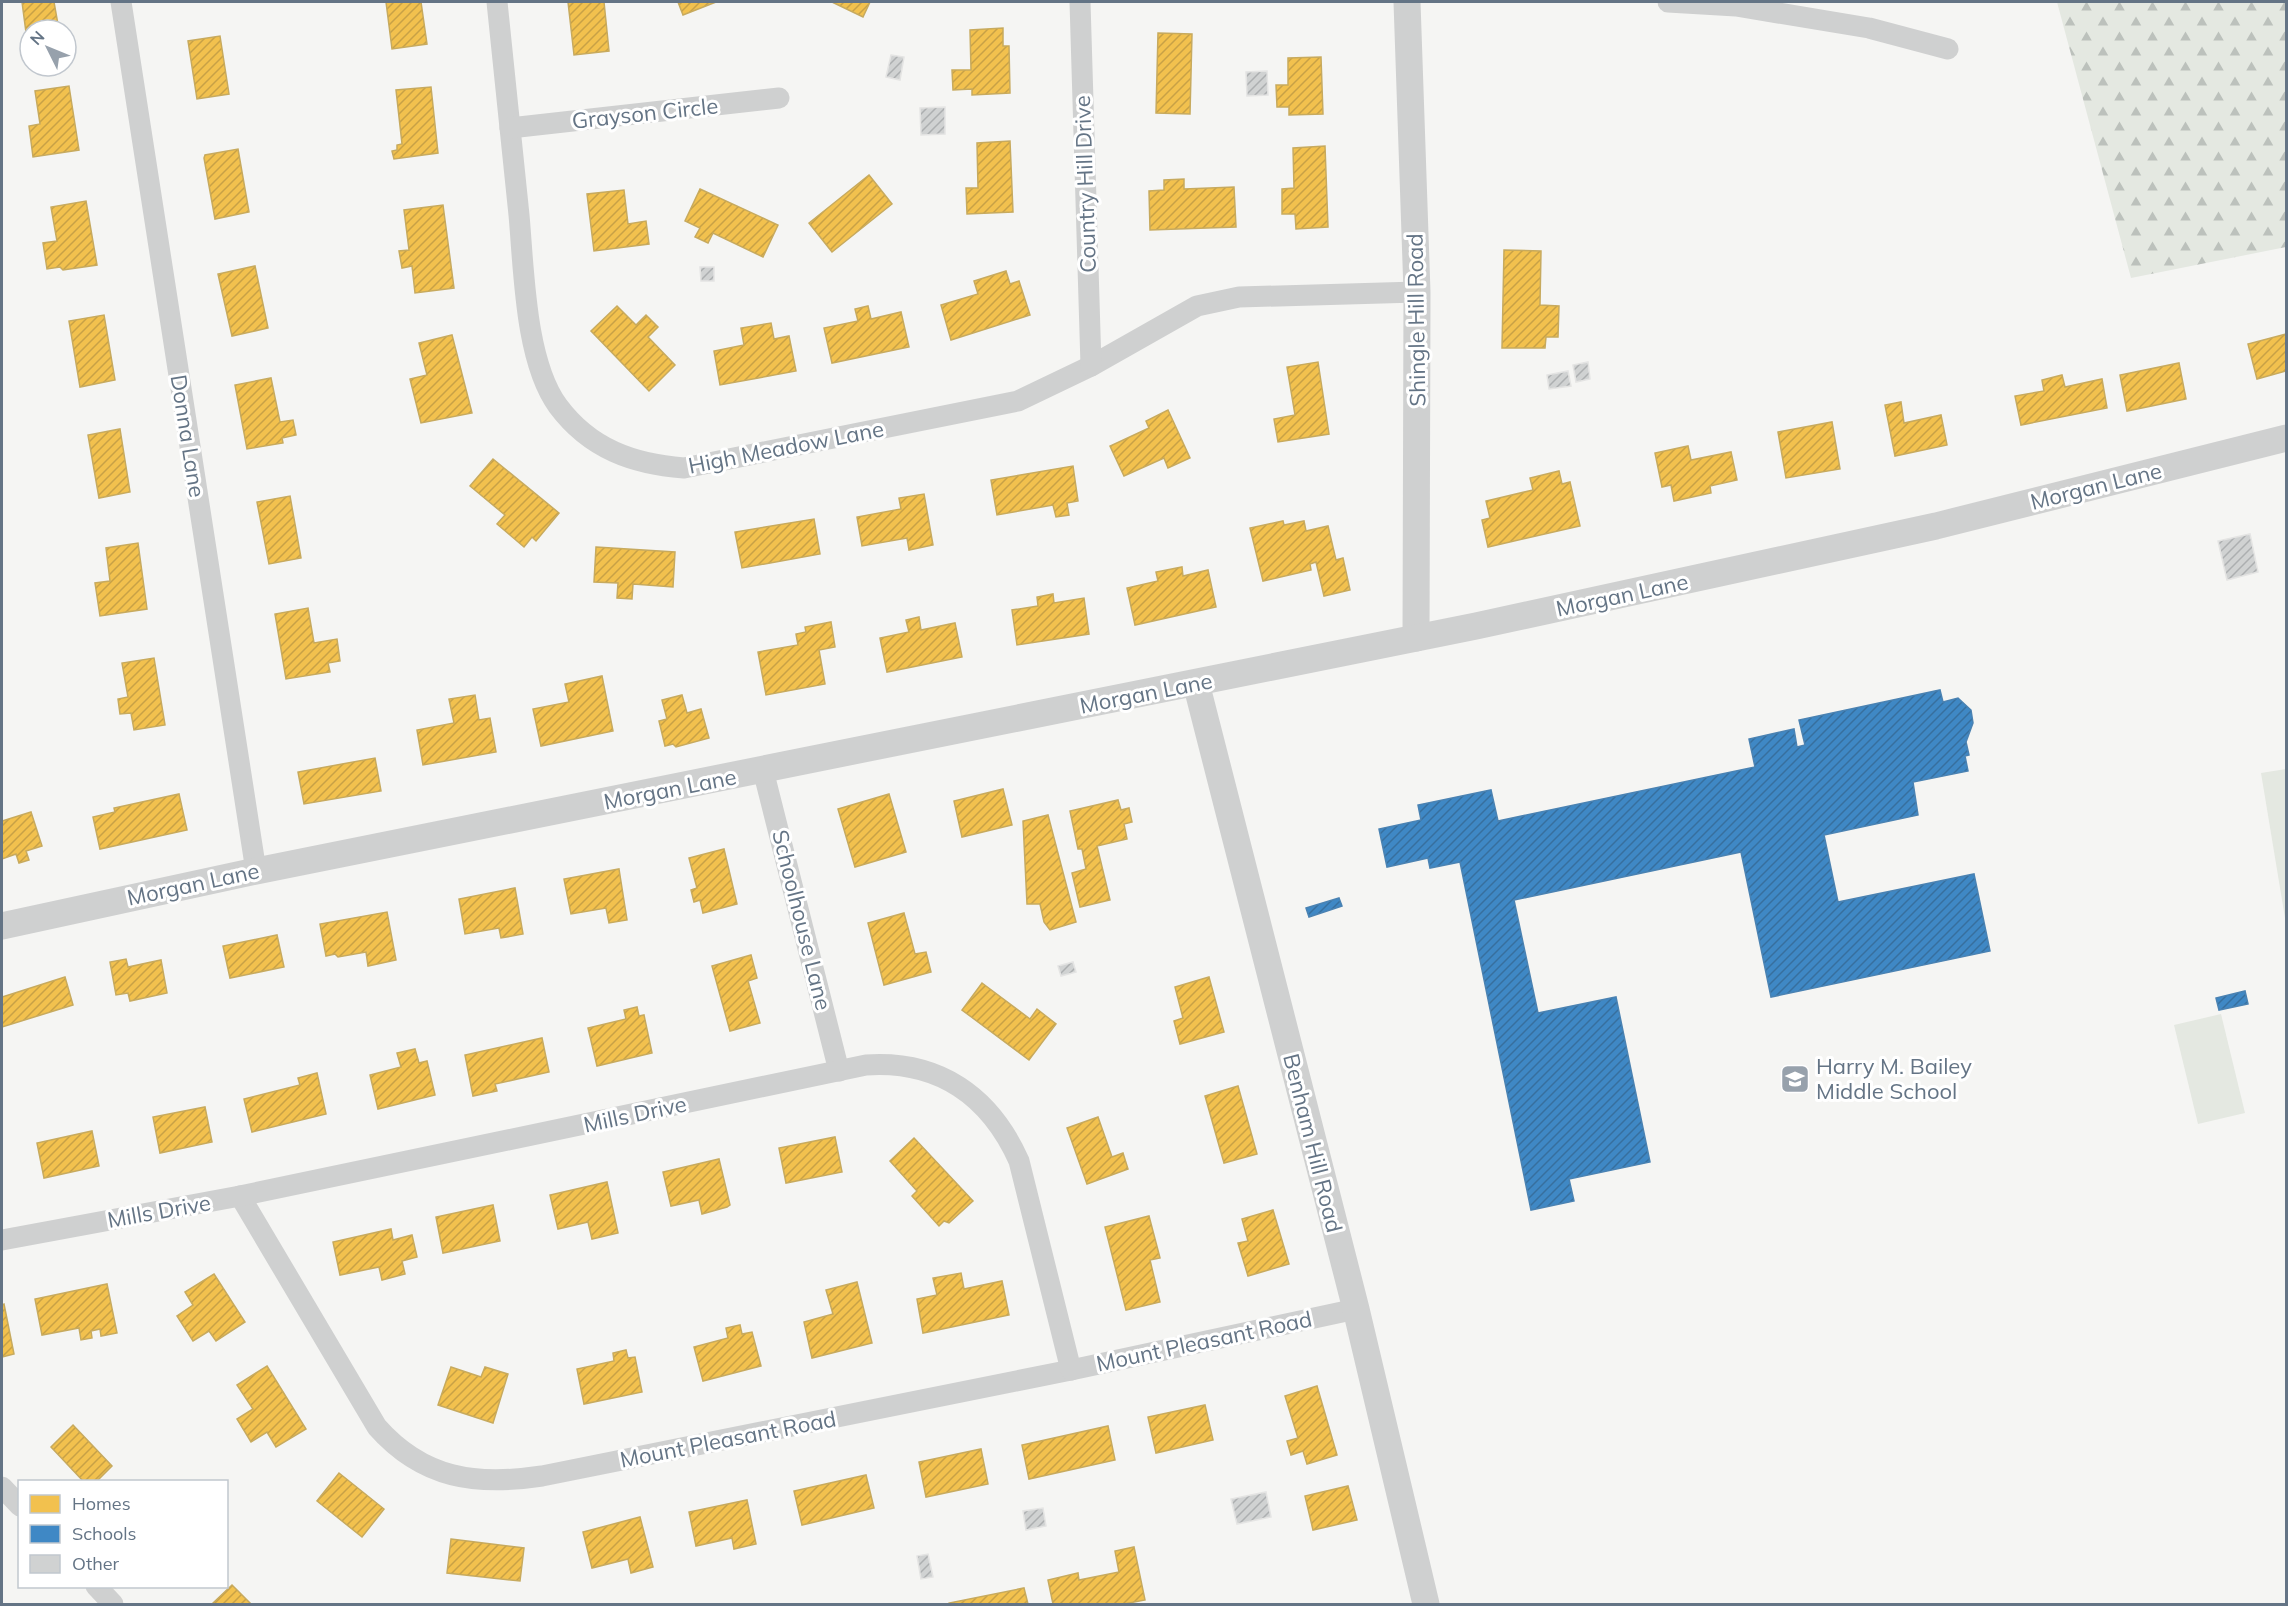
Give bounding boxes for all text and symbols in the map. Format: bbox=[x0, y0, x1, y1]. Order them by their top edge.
north arrow bbox=[18, 18, 78, 78]
text: N bbox=[26, 27, 48, 49]
street label: Grayson Circle bbox=[571, 91, 719, 135]
street label: Country Hill Drive bbox=[1068, 95, 1102, 273]
street label: Shingle Hill Road bbox=[1400, 233, 1432, 407]
street label: Donna Lane bbox=[164, 373, 212, 499]
street label: High Meadow Lane bbox=[686, 414, 886, 480]
street label: Morgan Lane bbox=[2027, 456, 2165, 516]
street label: Morgan Lane bbox=[1553, 567, 1691, 623]
street label: Morgan Lane bbox=[1077, 666, 1215, 720]
street label: Morgan Lane bbox=[601, 762, 739, 816]
street label: Schoolhouse Lane bbox=[766, 827, 838, 1013]
street label: Morgan Lane bbox=[124, 856, 262, 912]
street label: Benham Hill Road bbox=[1277, 1051, 1349, 1235]
place label: Harry M. Bailey Middle School bbox=[1816, 1052, 1972, 1105]
school or university icon: Harry M. Bailey Middle School bbox=[1779, 1063, 1811, 1095]
street label: Mills Drive bbox=[581, 1089, 689, 1139]
street label: Mills Drive bbox=[105, 1188, 213, 1234]
street label: Mount Pleasant Road bbox=[1094, 1304, 1314, 1378]
street label: Mount Pleasant Road bbox=[618, 1404, 838, 1474]
legend bbox=[18, 1480, 228, 1588]
text: Homes bbox=[72, 1492, 131, 1515]
text: Schools bbox=[72, 1522, 137, 1545]
text: Other bbox=[72, 1552, 120, 1575]

